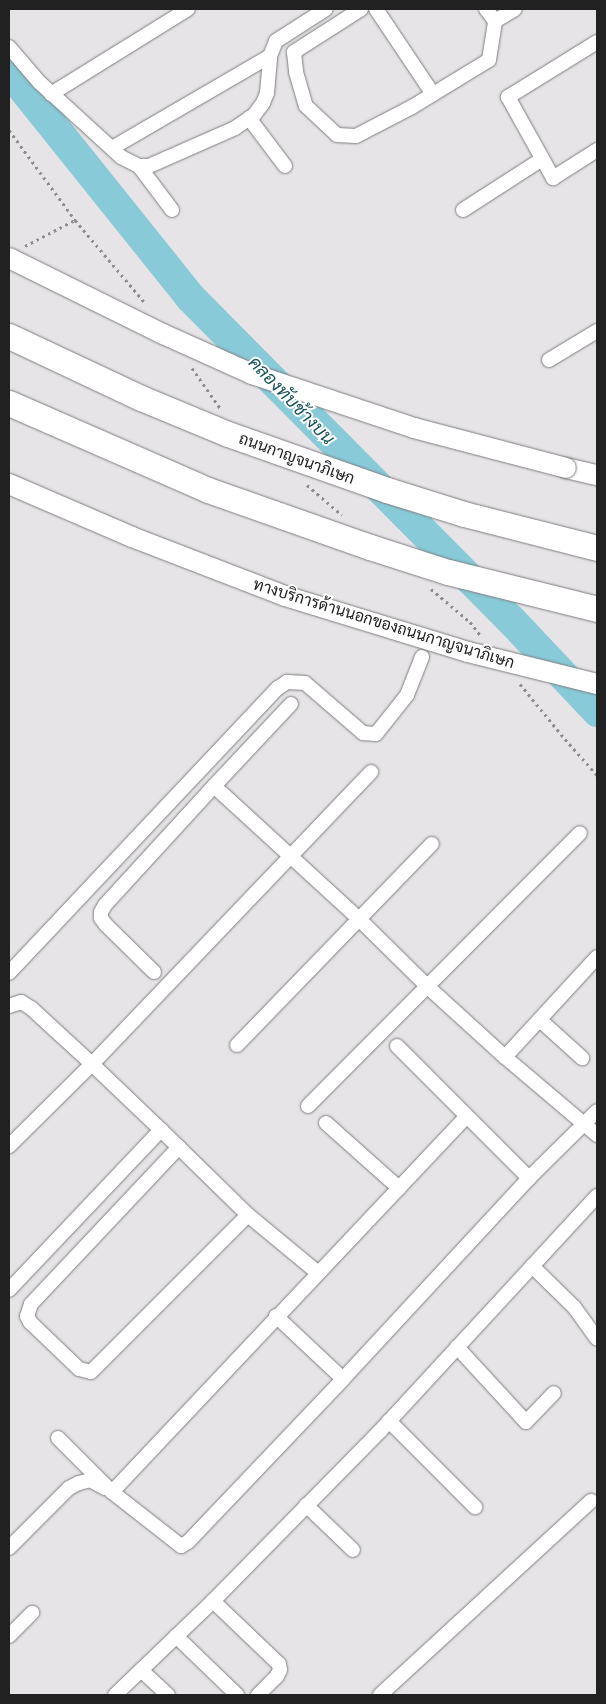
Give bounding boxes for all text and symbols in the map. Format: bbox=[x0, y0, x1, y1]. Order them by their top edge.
water label: คลองทับช้างบน bbox=[245, 351, 339, 449]
street label: ถนนกาญจนาภิเษก bbox=[237, 428, 357, 488]
street label: ทางบริการด้านนอกของถนนกาญจนาภิเษก bbox=[251, 574, 517, 672]

